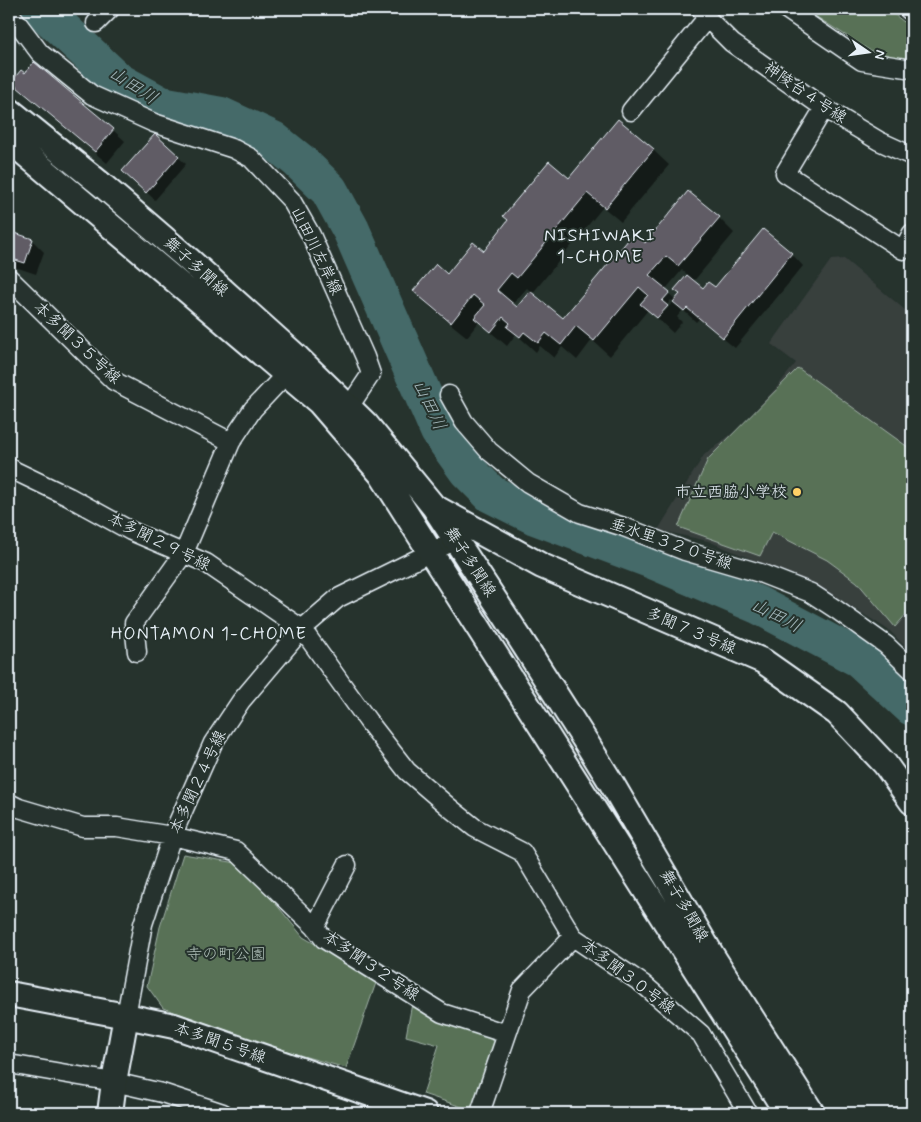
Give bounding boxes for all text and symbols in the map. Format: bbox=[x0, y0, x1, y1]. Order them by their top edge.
north arrow bbox=[844, 28, 894, 78]
text: N bbox=[870, 48, 890, 61]
street label: 神陵台４号線 bbox=[759, 57, 851, 129]
water label: 山田川 bbox=[104, 61, 162, 111]
street label: 山田川左岸線 bbox=[286, 203, 346, 299]
district label: NISHIWAKI 1-CHOME bbox=[544, 224, 656, 269]
street label: 舞子多聞線 bbox=[159, 232, 233, 302]
street label: 本多聞３５号線 bbox=[29, 297, 125, 389]
water label: 山田川 bbox=[407, 375, 451, 435]
place label: 市立西脇小学校 bbox=[675, 482, 787, 503]
marker: 市立西脇小学校 bbox=[791, 486, 803, 498]
street label: 本多聞２９号線 bbox=[104, 508, 214, 576]
street label: 垂水里３２０号線 bbox=[607, 513, 735, 575]
street label: 舞子多聞線 bbox=[439, 523, 501, 601]
water label: 山田川 bbox=[746, 593, 806, 639]
street label: 多聞７３号線 bbox=[643, 603, 739, 659]
district label: HONTAMON 1-CHOME bbox=[111, 622, 307, 646]
street label: 本多聞２４号線 bbox=[165, 727, 231, 837]
street label: 舞子多聞線 bbox=[655, 866, 713, 946]
street label: 本多聞３２号線 bbox=[319, 926, 423, 1006]
street label: 本多聞３０号線 bbox=[577, 935, 679, 1019]
park label: 寺の町公園 bbox=[186, 944, 266, 965]
street label: 本多聞５号線 bbox=[171, 1017, 269, 1069]

